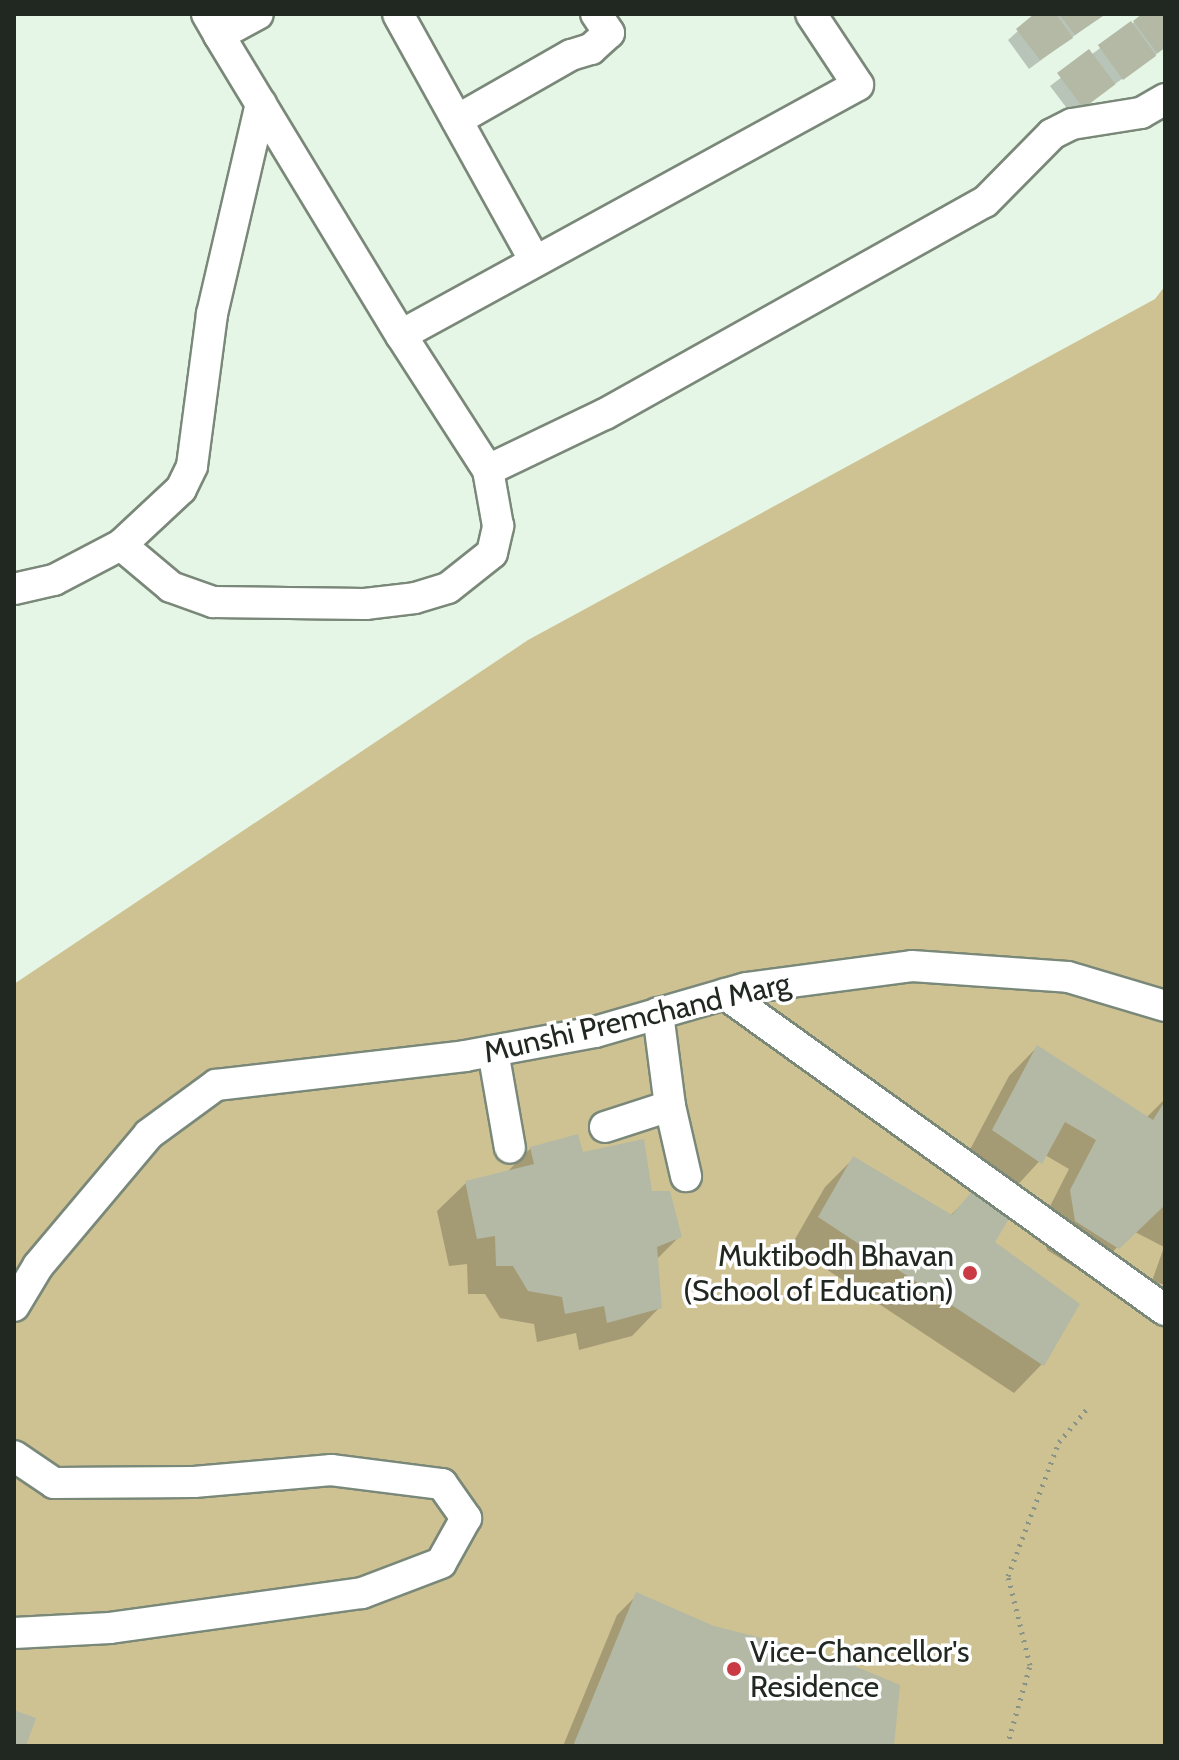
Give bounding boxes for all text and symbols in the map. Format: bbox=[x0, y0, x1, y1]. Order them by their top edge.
street label: Munshi Premchand Marg bbox=[480, 965, 794, 1071]
place label: Muktibodh Bhavan (School of Education) bbox=[683, 1238, 954, 1308]
marker: Muktibodh Bhavan (School of Education) bbox=[961, 1264, 979, 1282]
place label: Vice-Chancellor's Residence bbox=[750, 1634, 969, 1704]
marker: Vice-Chancellor's Residence bbox=[725, 1660, 743, 1678]

